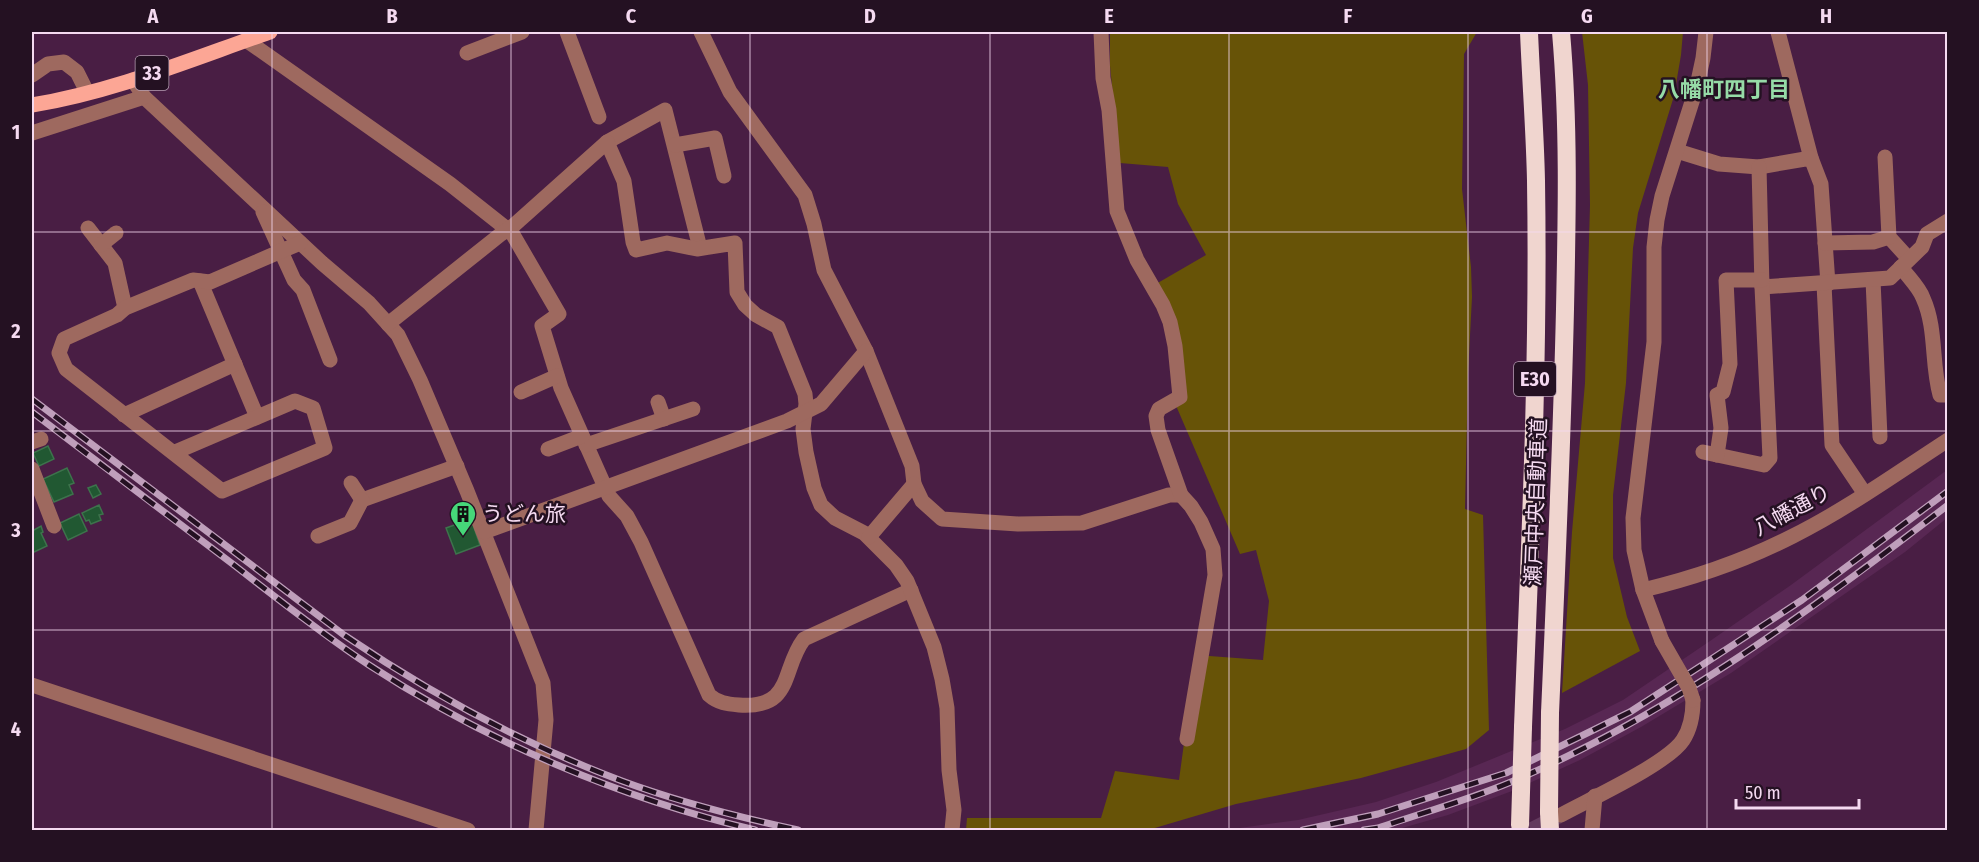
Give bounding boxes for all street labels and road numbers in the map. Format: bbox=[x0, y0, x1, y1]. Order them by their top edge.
road number: 33 bbox=[136, 56, 168, 90]
road number: E30 bbox=[1514, 362, 1556, 396]
street label: 瀬戸中央自動車道 bbox=[1520, 418, 1552, 586]
street label: 八幡通り bbox=[1749, 479, 1835, 541]

